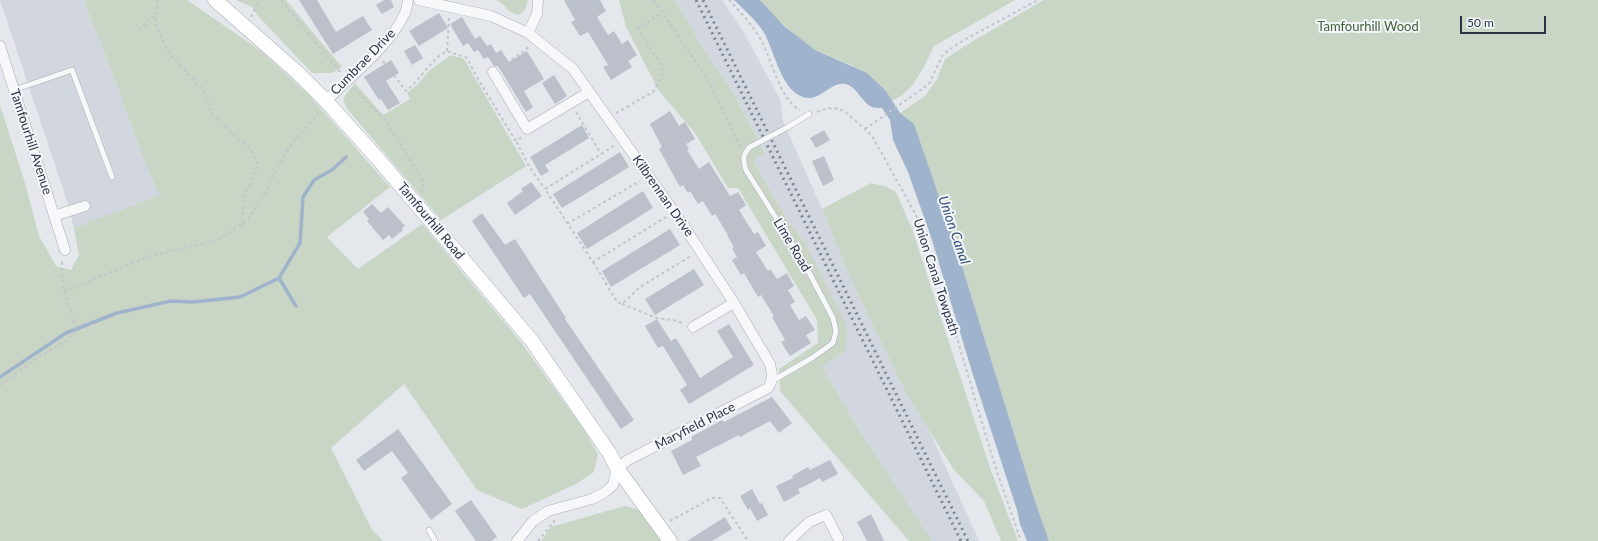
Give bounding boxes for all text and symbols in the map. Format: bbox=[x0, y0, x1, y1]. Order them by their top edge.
scale bar bbox=[1462, 8, 1548, 34]
text: 50 m bbox=[1467, 15, 1494, 30]
park label: Tamfourhill Wood bbox=[1317, 19, 1419, 35]
street label: Cumbrae Drive bbox=[327, 26, 399, 98]
street label: Tamfourhill Avenue bbox=[7, 87, 55, 197]
street label: Kilbrennan Drive bbox=[629, 152, 697, 240]
street label: Tamfourhill Road bbox=[394, 179, 468, 263]
water label: Union Canal bbox=[934, 193, 974, 267]
street label: Lime Road bbox=[770, 215, 814, 275]
street label: Union Canal Towpath bbox=[910, 217, 962, 337]
street label: Maryfield Place bbox=[652, 399, 738, 453]

